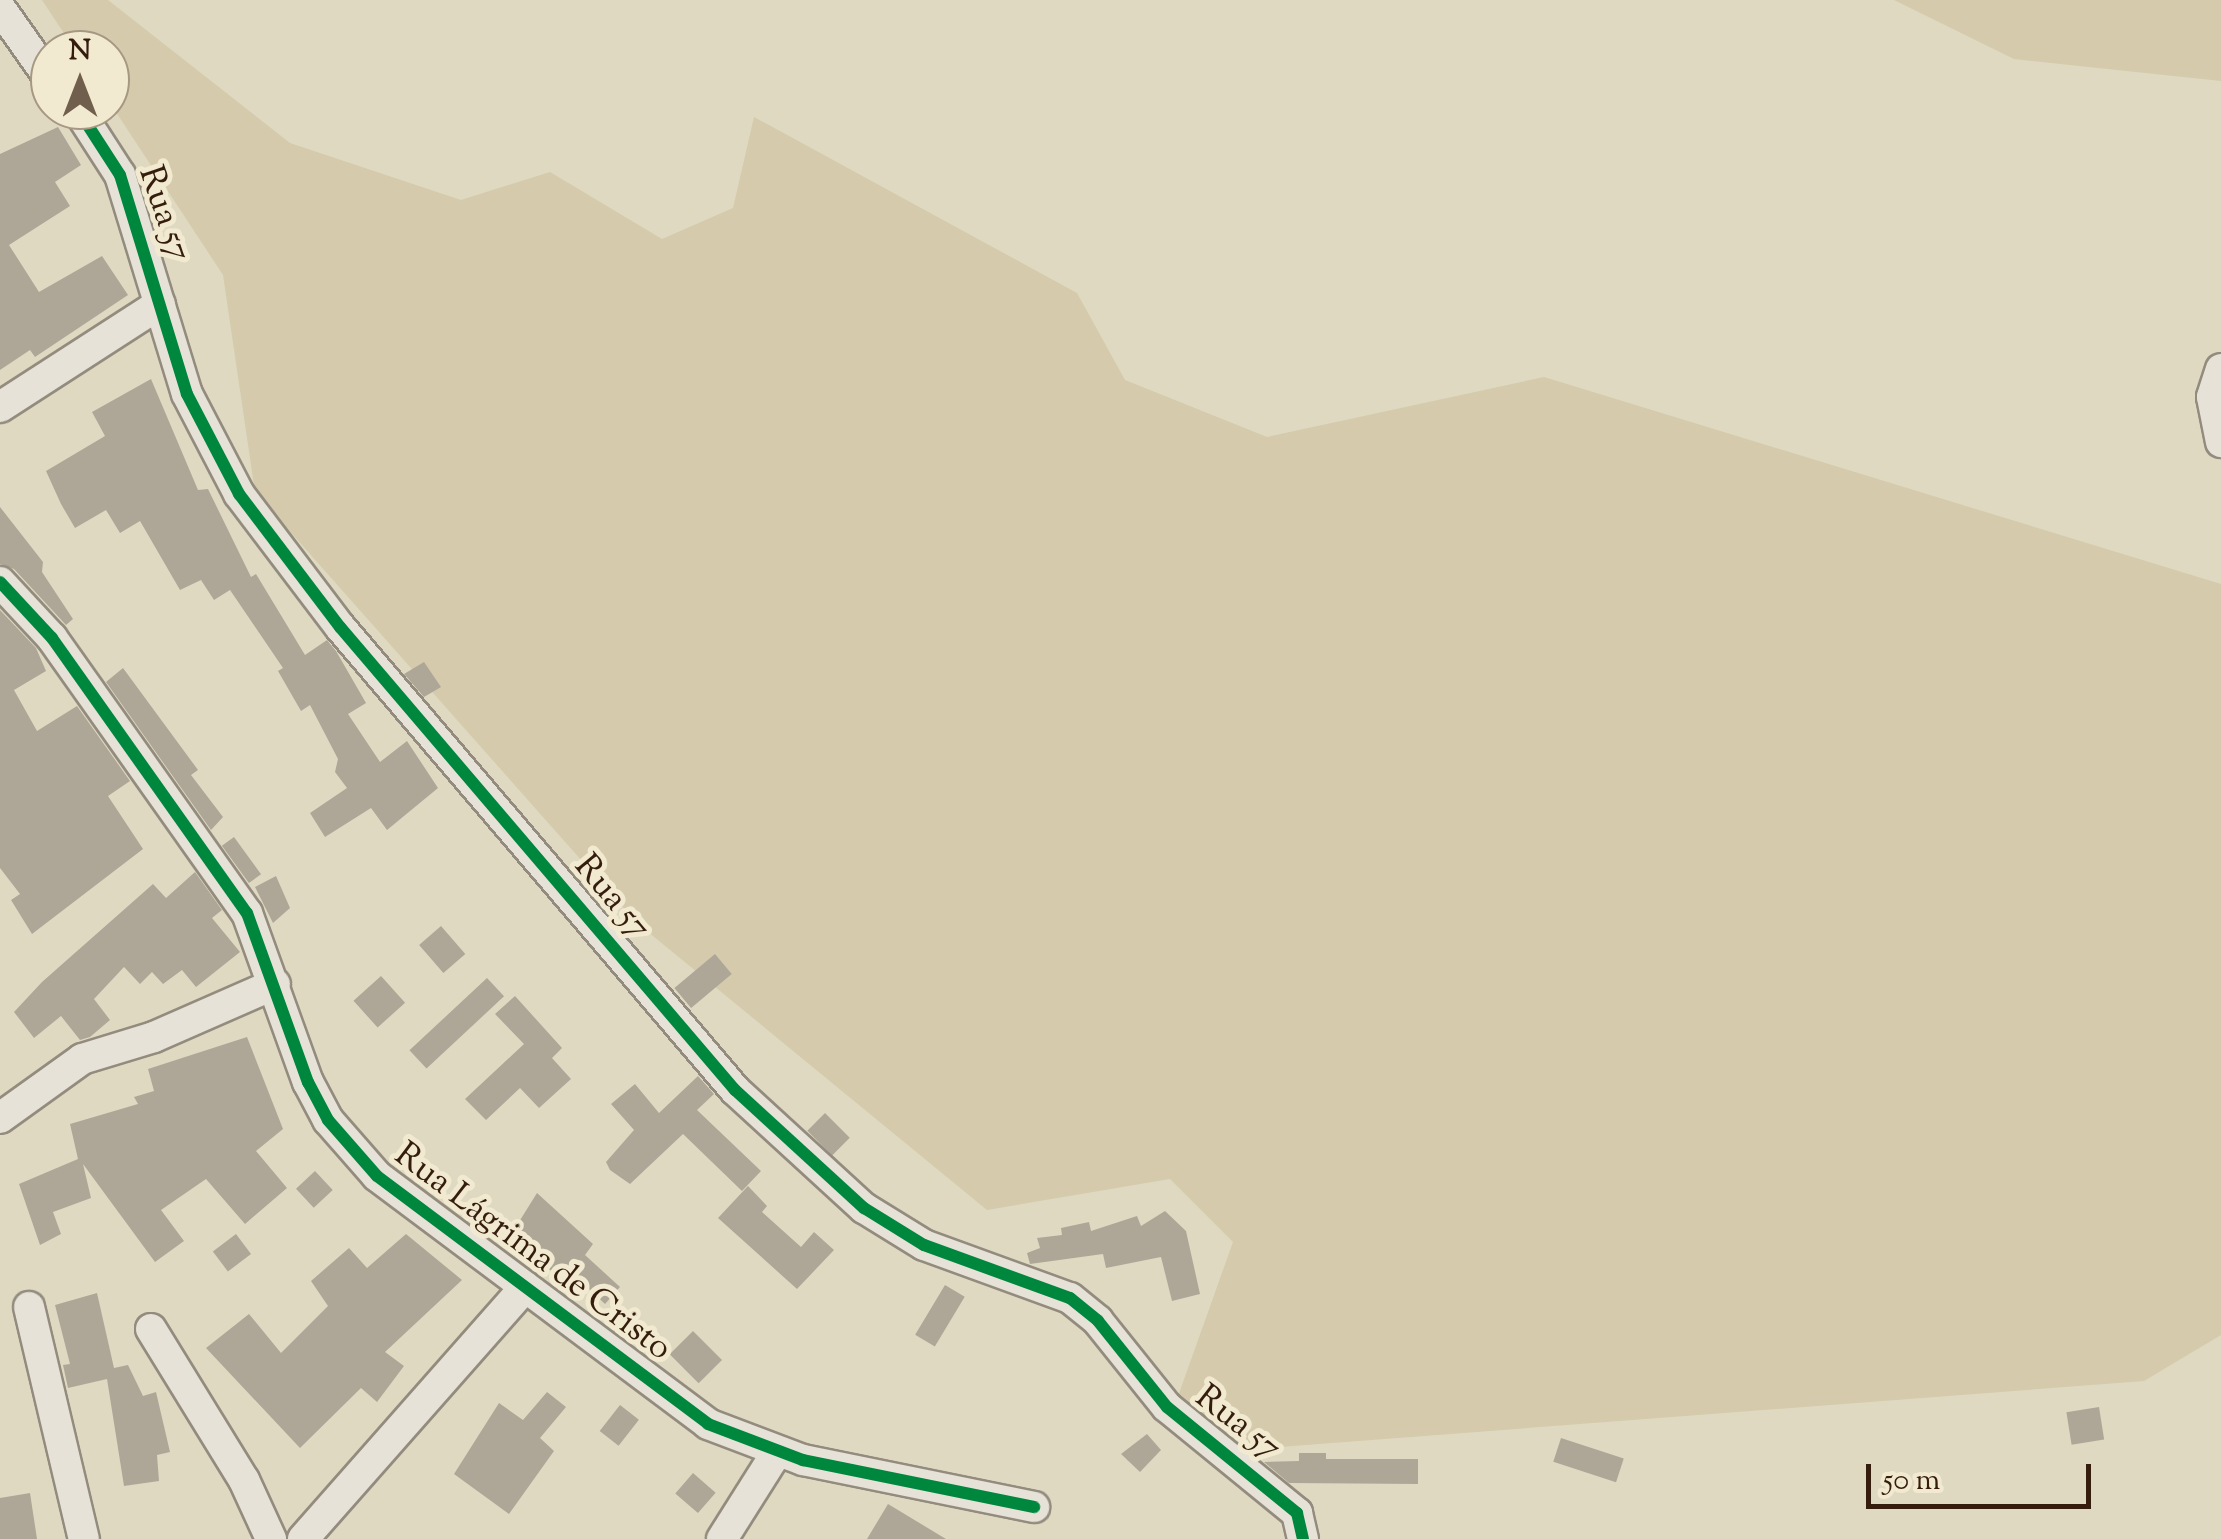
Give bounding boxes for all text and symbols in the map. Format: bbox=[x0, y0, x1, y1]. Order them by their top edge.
north arrow bbox=[30, 30, 130, 130]
text: N bbox=[69, 32, 91, 72]
street label: Rua 57 bbox=[127, 161, 199, 267]
street label: Rua 57 bbox=[564, 847, 658, 949]
street label: Rua Lágrima de Cristo bbox=[385, 1135, 679, 1371]
street label: Rua 57 bbox=[1186, 1377, 1288, 1471]
scale bar bbox=[1871, 1444, 2096, 1506]
text: 50 m bbox=[1883, 1460, 1940, 1503]

